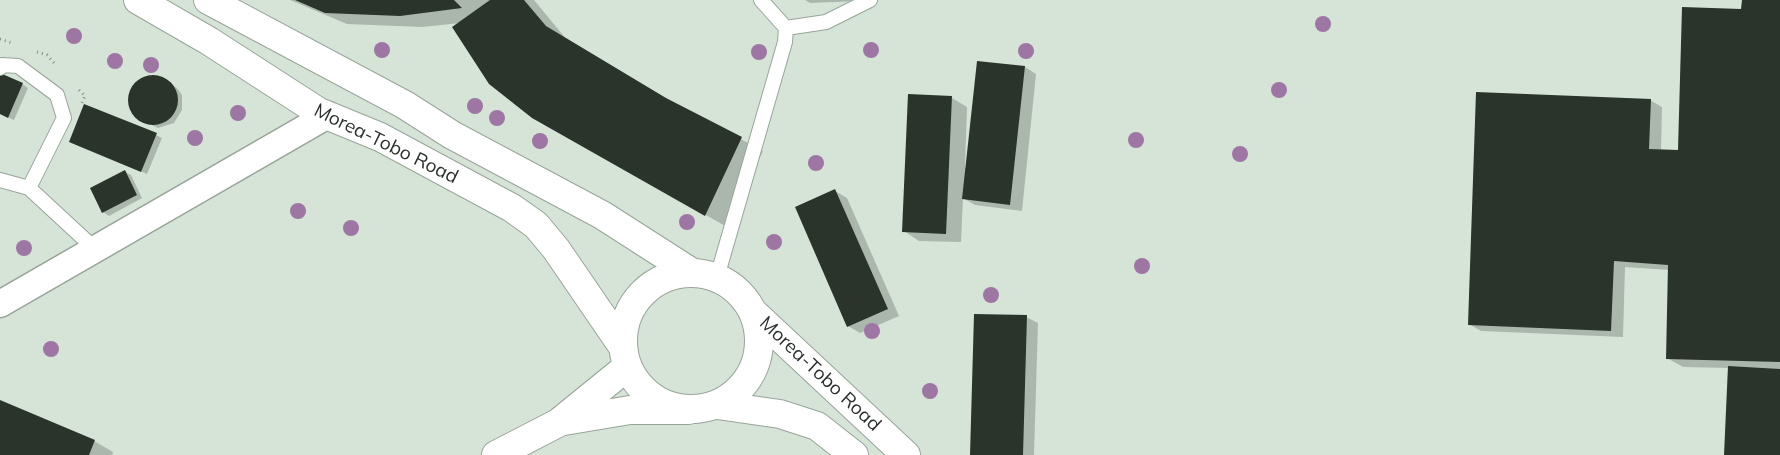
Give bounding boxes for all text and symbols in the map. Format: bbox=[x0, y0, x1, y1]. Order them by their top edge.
street label: Morea-Tobo Road bbox=[310, 99, 462, 189]
street label: Morea-Tobo Road bbox=[755, 312, 885, 436]

